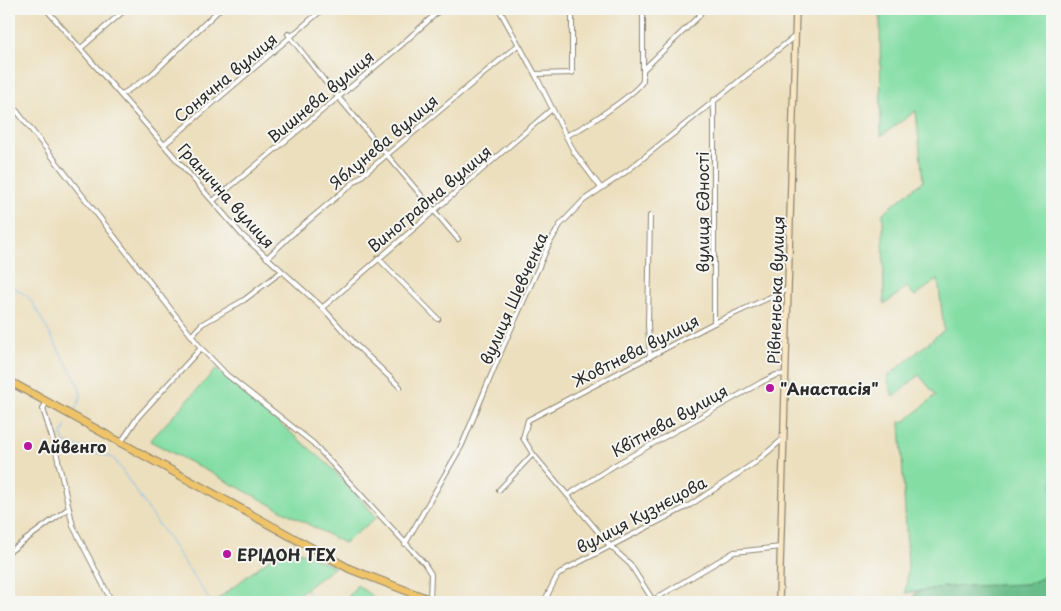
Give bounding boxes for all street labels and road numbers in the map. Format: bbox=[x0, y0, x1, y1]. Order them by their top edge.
street label: Сонячна вулиця bbox=[168, 27, 282, 127]
street label: Вишнева вулиця bbox=[262, 44, 378, 148]
street label: Яблунева вулиця bbox=[323, 88, 443, 194]
street label: Гранична вулиця bbox=[173, 137, 281, 253]
street label: Виноградна вулиця bbox=[362, 139, 496, 257]
street label: вулиця Єдності bbox=[690, 152, 714, 272]
street label: Рівненська вулиця bbox=[760, 215, 790, 365]
street label: вулиця Шевченка bbox=[473, 228, 553, 368]
street label: Жовтнева вулиця bbox=[567, 308, 703, 392]
street label: Квітнева вулиця bbox=[606, 378, 732, 462]
street label: вулиця Кузнєцова bbox=[572, 469, 710, 559]

